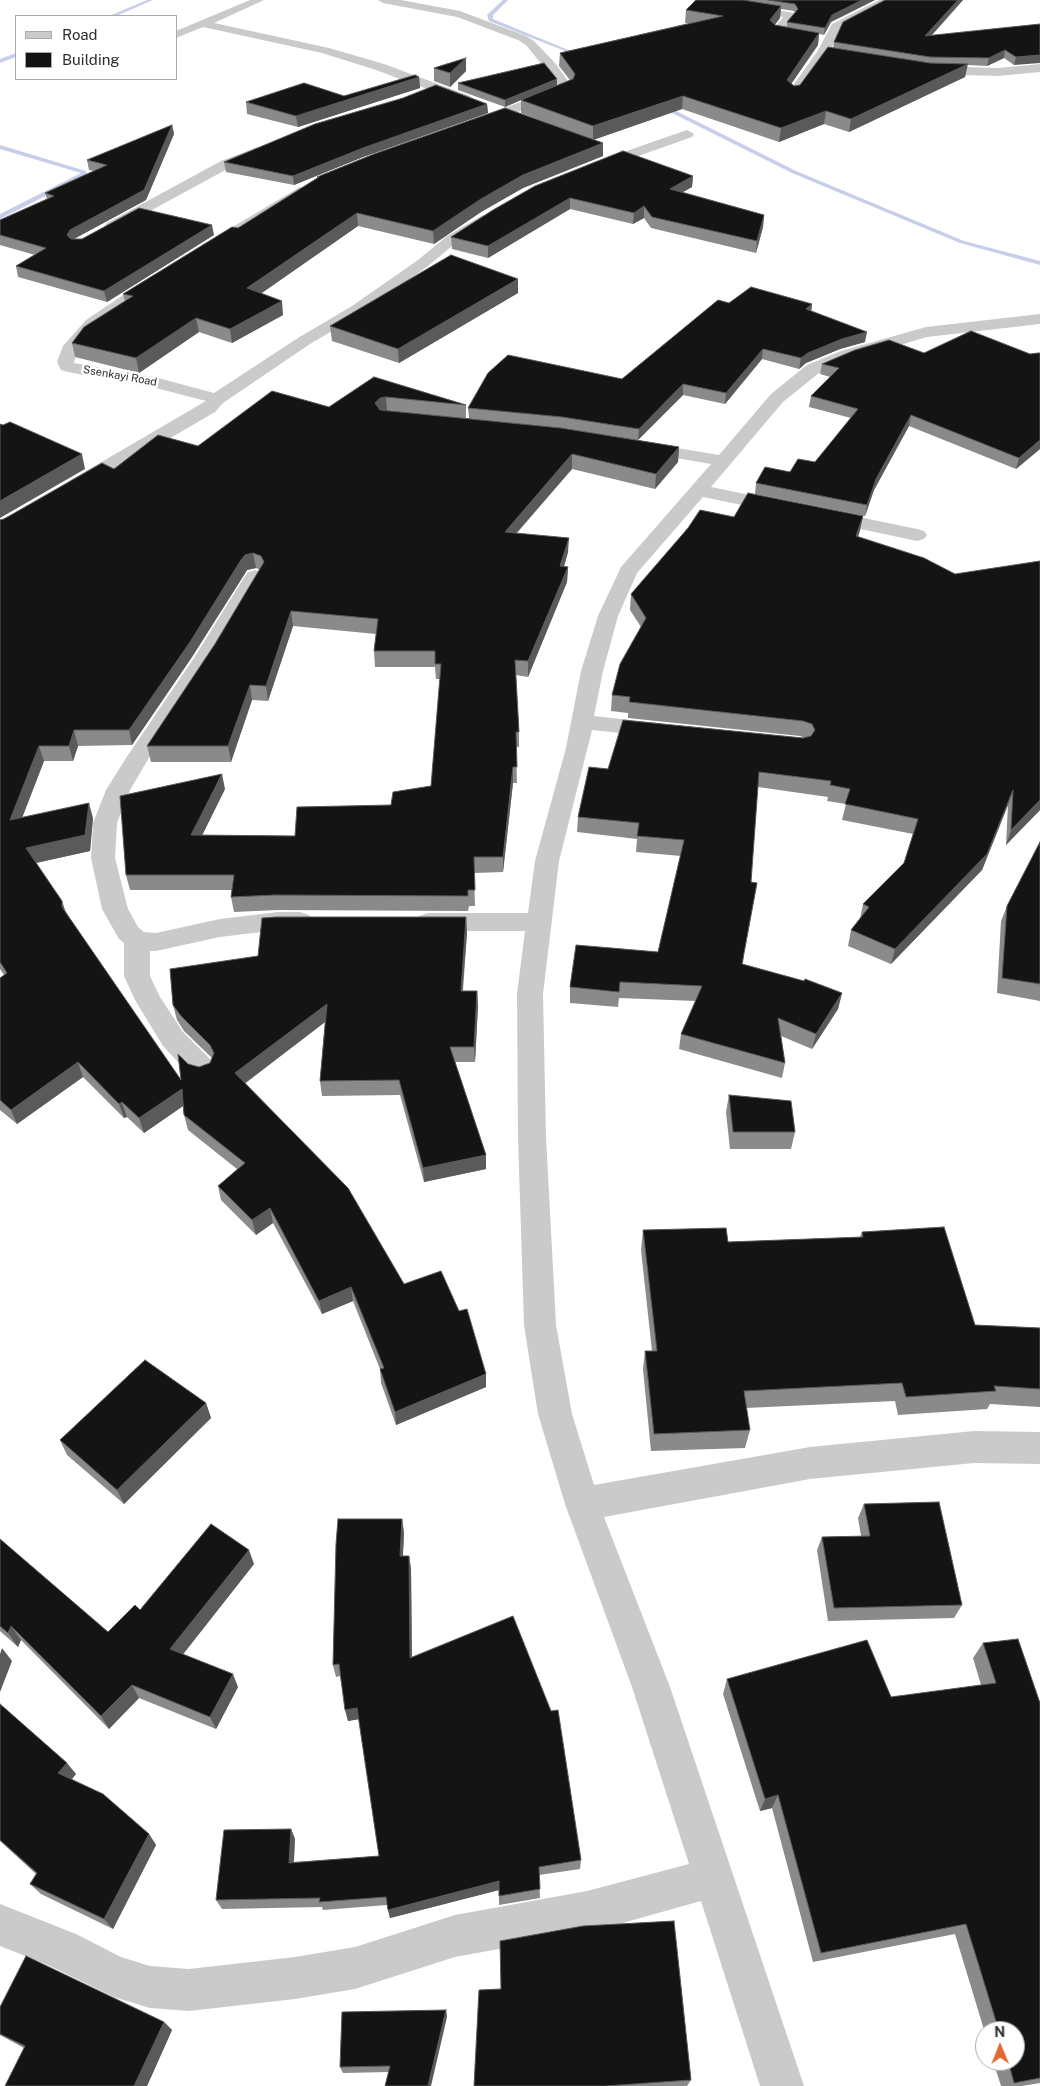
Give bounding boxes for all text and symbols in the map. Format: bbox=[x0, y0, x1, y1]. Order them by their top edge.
legend bbox=[15, 15, 178, 80]
text: Road bbox=[62, 26, 98, 43]
text: Building bbox=[62, 51, 120, 68]
street label: Ssenkayi Road bbox=[82, 363, 158, 389]
north arrow bbox=[975, 2021, 1025, 2071]
text: N bbox=[994, 2024, 1005, 2040]

